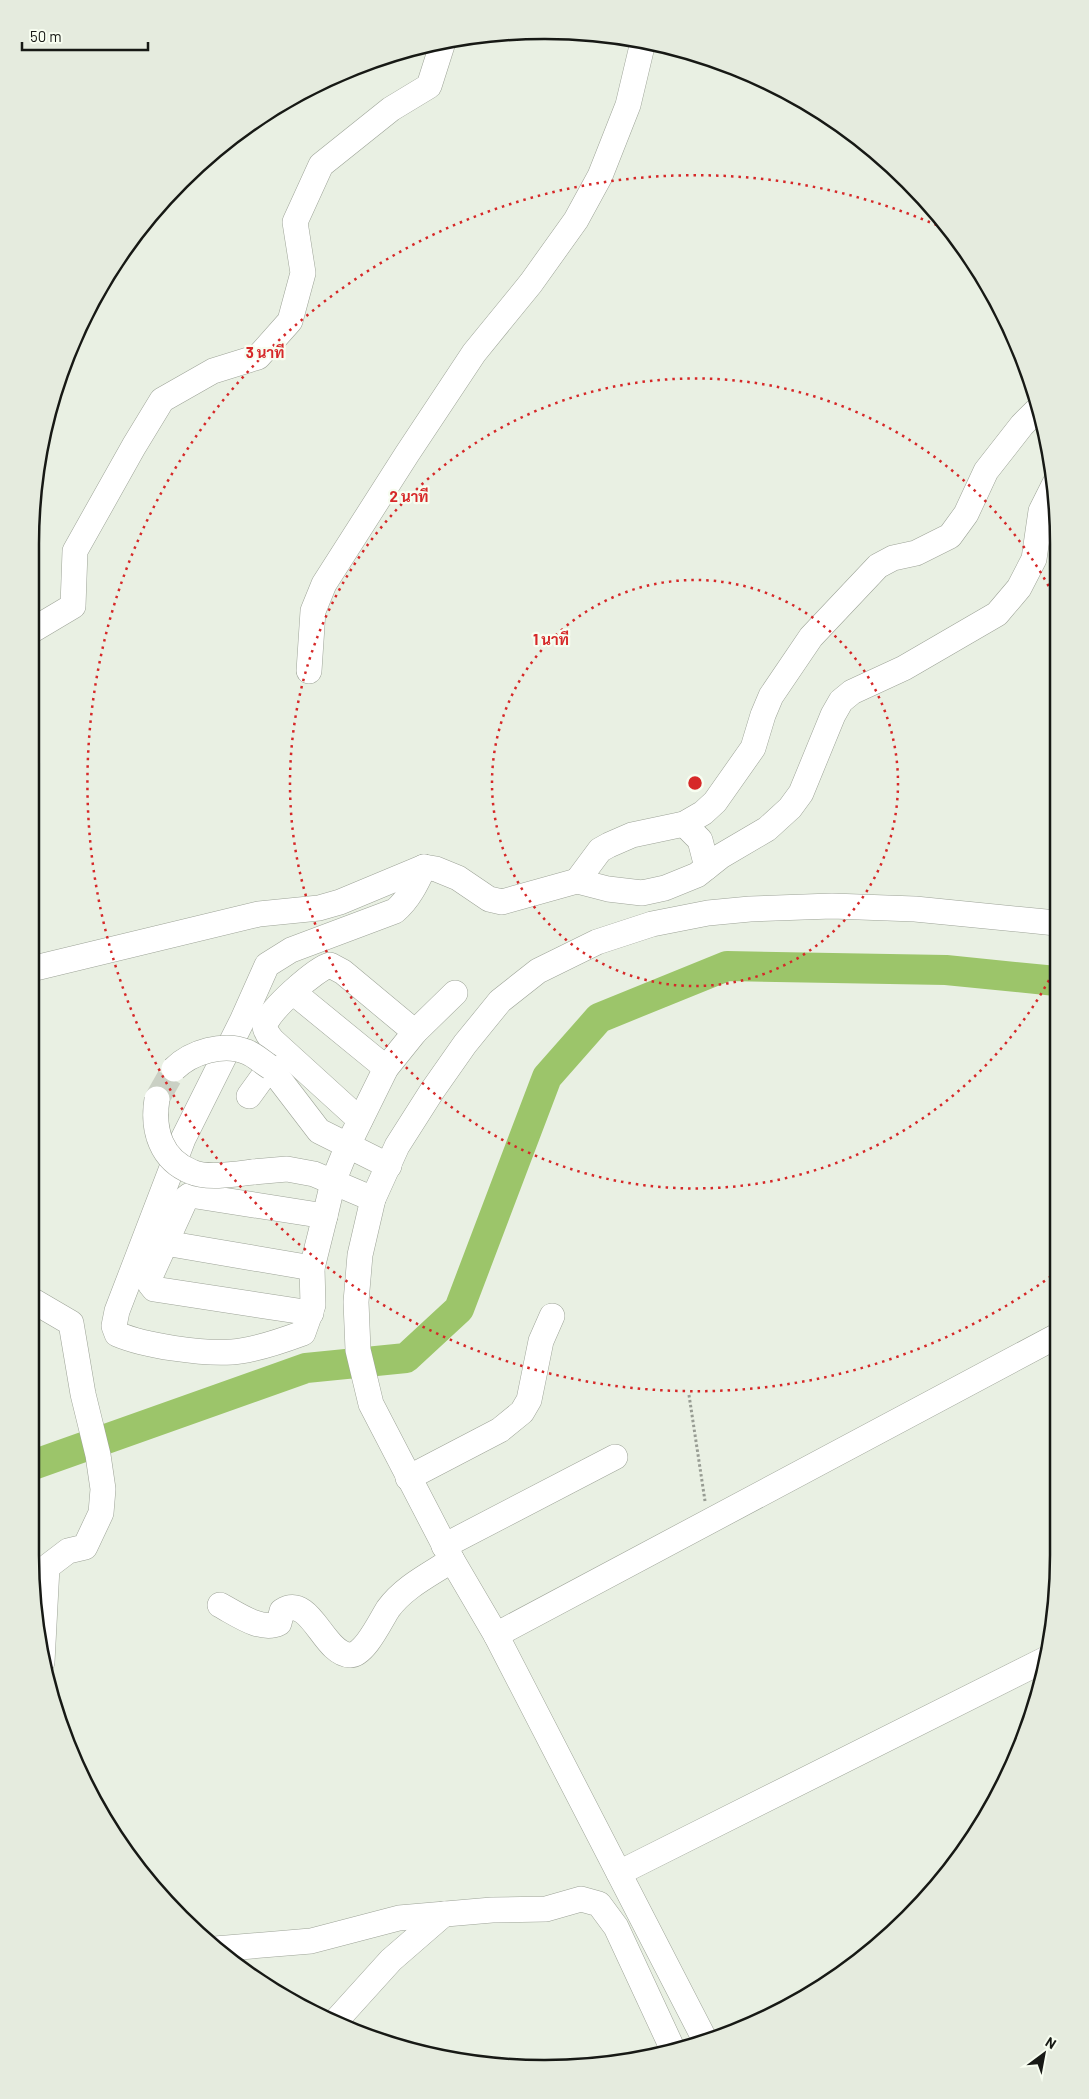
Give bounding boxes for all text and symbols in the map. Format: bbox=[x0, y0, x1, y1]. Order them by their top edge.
scale bar bbox=[22, 20, 149, 52]
text: 50 m bbox=[30, 27, 62, 45]
text: 3 นาที bbox=[246, 343, 284, 361]
text: 2 นาที bbox=[390, 487, 429, 505]
text: 1 นาที bbox=[533, 630, 569, 648]
centre of rings bbox=[686, 774, 704, 792]
north arrow bbox=[1019, 2029, 1069, 2079]
text: N bbox=[1043, 2033, 1060, 2052]

